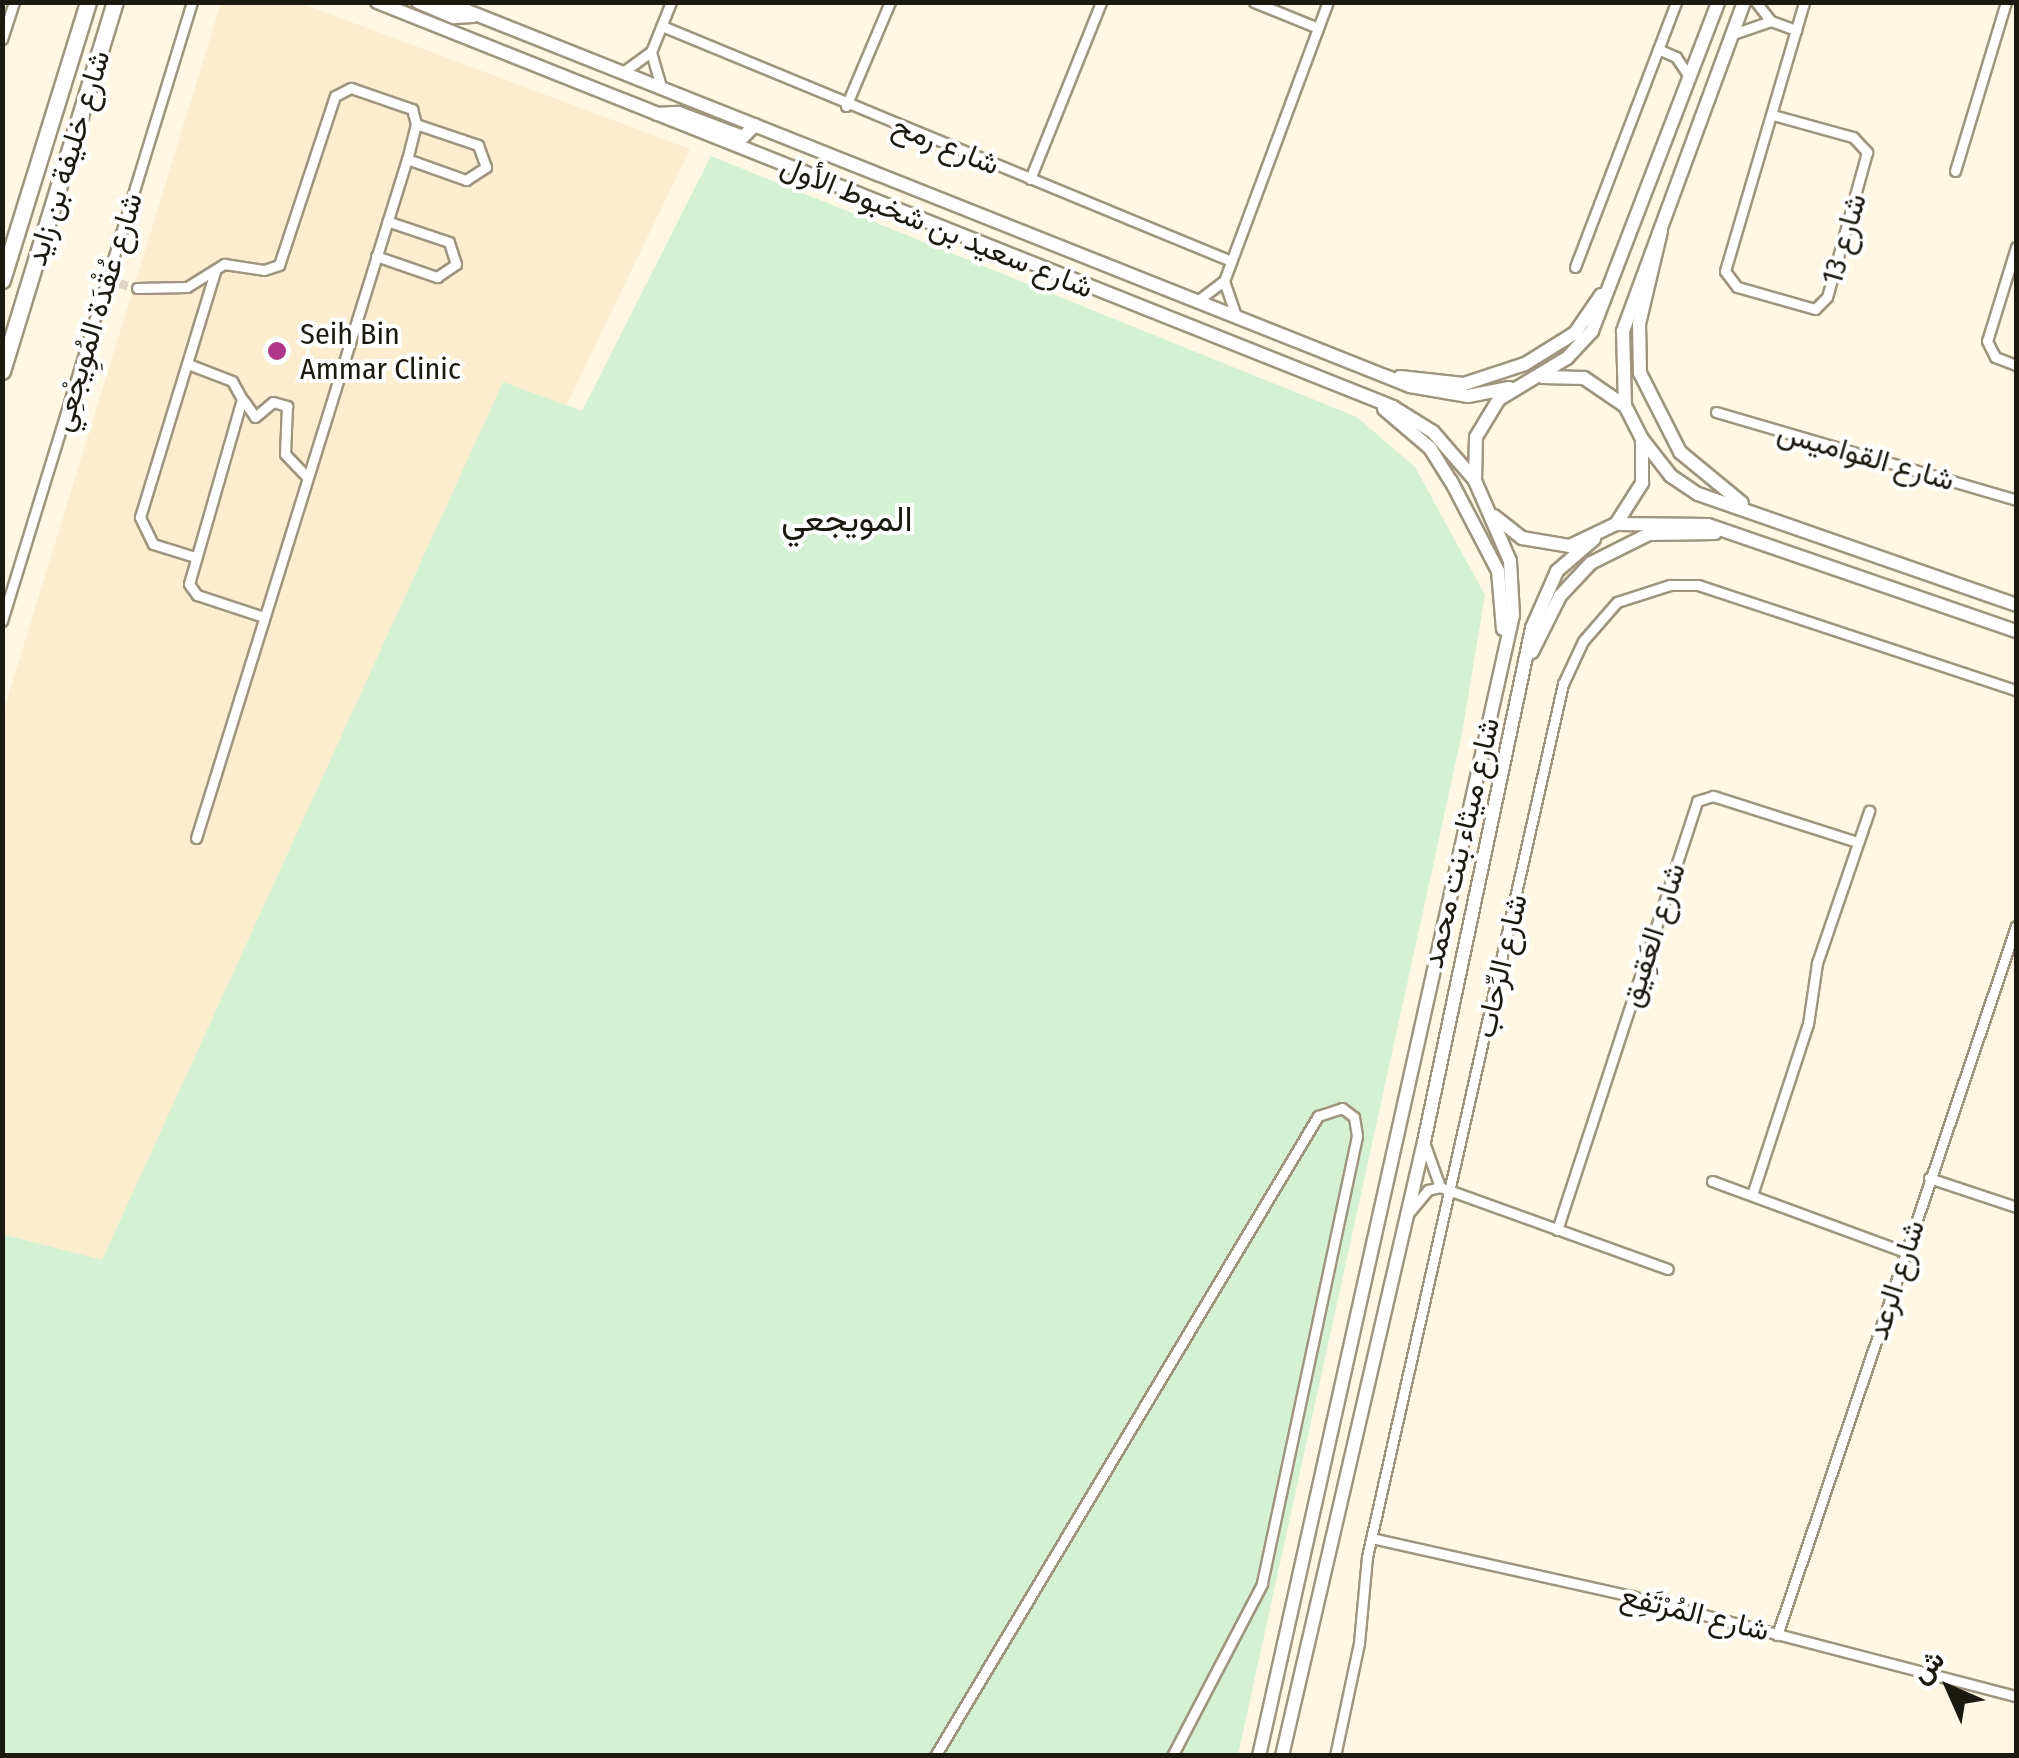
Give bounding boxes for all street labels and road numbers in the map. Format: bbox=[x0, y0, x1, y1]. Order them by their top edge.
street label: شارع خليفة بن زايد bbox=[18, 46, 118, 270]
street label: شارع رمح bbox=[887, 107, 1005, 183]
street label: شارع سعيد بن شخبوط الأول bbox=[776, 148, 1098, 306]
street label: شارع عُقْدَة المُوِيجْعِي bbox=[44, 188, 150, 436]
street label: شارع 13 bbox=[1814, 190, 1874, 288]
street label: شارع القواميس bbox=[1773, 414, 1959, 498]
street label: شارع ميثاء بنت محمد bbox=[1415, 714, 1507, 972]
street label: شارع العَقِيق bbox=[1613, 859, 1693, 1011]
street label: شارع الرِّحاب bbox=[1467, 891, 1535, 1041]
street label: شارع الرعد bbox=[1860, 1216, 1932, 1344]
street label: شارع المُرْتَفِع bbox=[1617, 1577, 1773, 1649]

